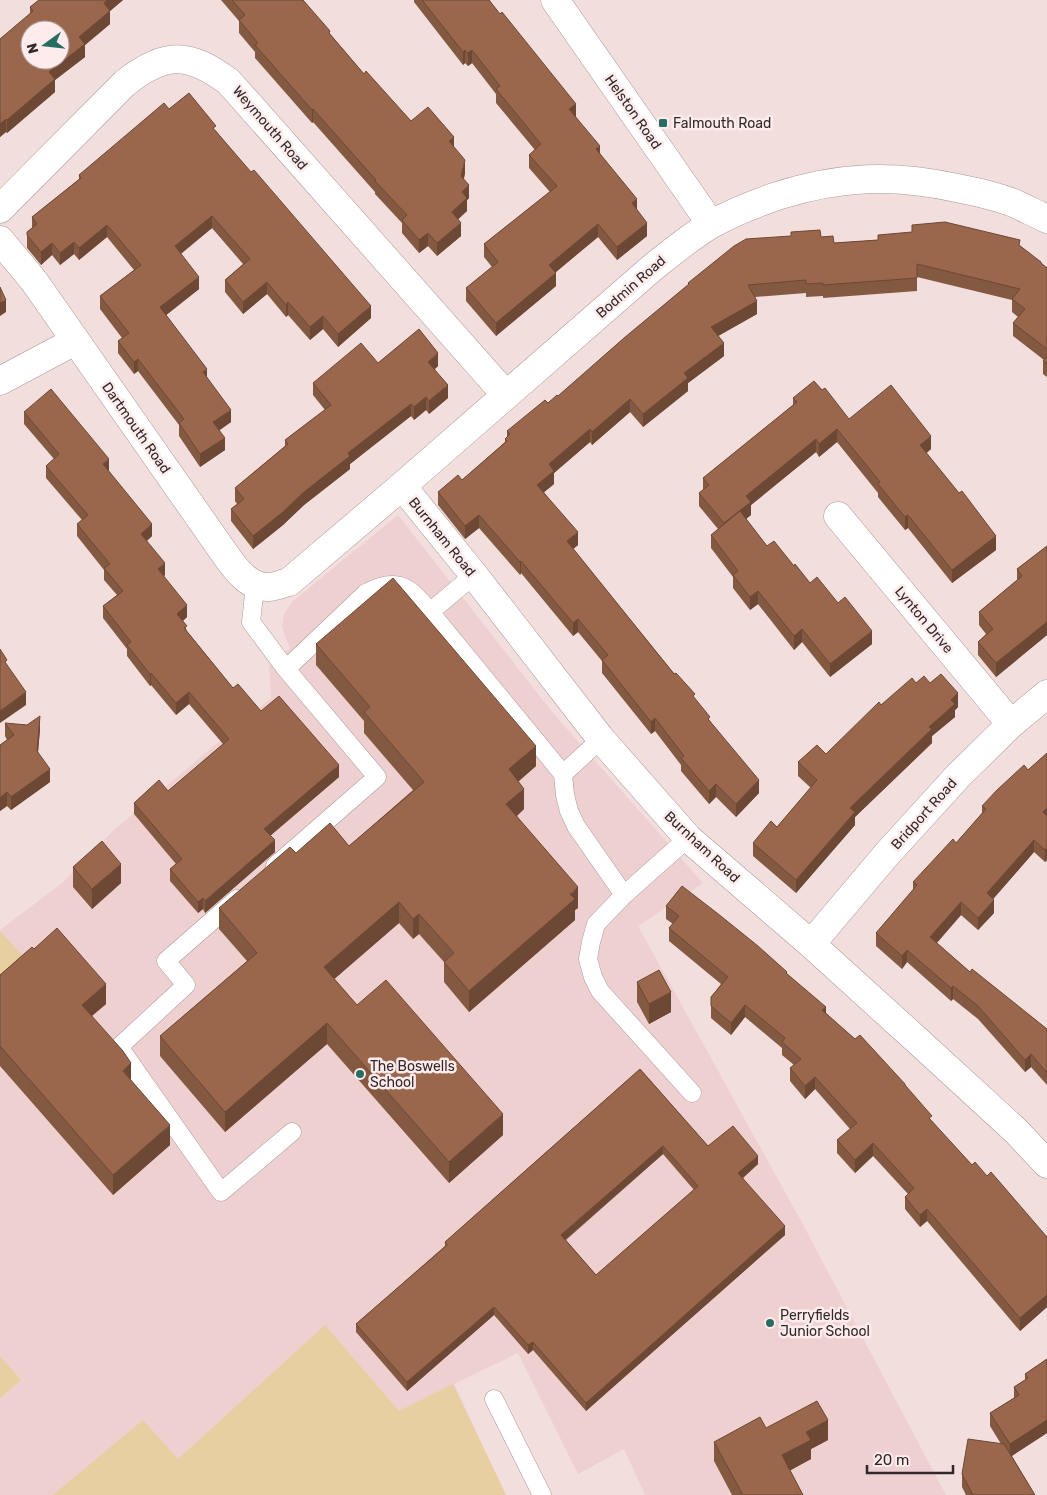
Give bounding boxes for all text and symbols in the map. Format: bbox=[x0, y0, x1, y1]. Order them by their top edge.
north arrow bbox=[20, 20, 70, 70]
text: N bbox=[23, 41, 42, 55]
street label: Helston Road bbox=[601, 72, 665, 152]
street label: Weymouth Road bbox=[229, 83, 311, 173]
place label: Falmouth Road bbox=[673, 115, 771, 132]
marker: Falmouth Road bbox=[657, 117, 669, 129]
street label: Bodmin Road bbox=[593, 252, 669, 322]
street label: Dartmouth Road bbox=[98, 379, 174, 477]
street label: Burnham Road bbox=[405, 494, 479, 580]
street label: Lynton Drive bbox=[891, 583, 957, 657]
street label: Bridport Road bbox=[888, 775, 960, 853]
street label: Burnham Road bbox=[661, 808, 743, 886]
place label: The Boswells School bbox=[370, 1058, 455, 1091]
marker: The Boswells School bbox=[354, 1068, 366, 1080]
place label: Perryfields Junior School bbox=[780, 1307, 870, 1340]
marker: Perryfields Junior School bbox=[764, 1317, 776, 1329]
scale bar bbox=[867, 1442, 953, 1474]
text: 20 m bbox=[874, 1451, 909, 1469]

